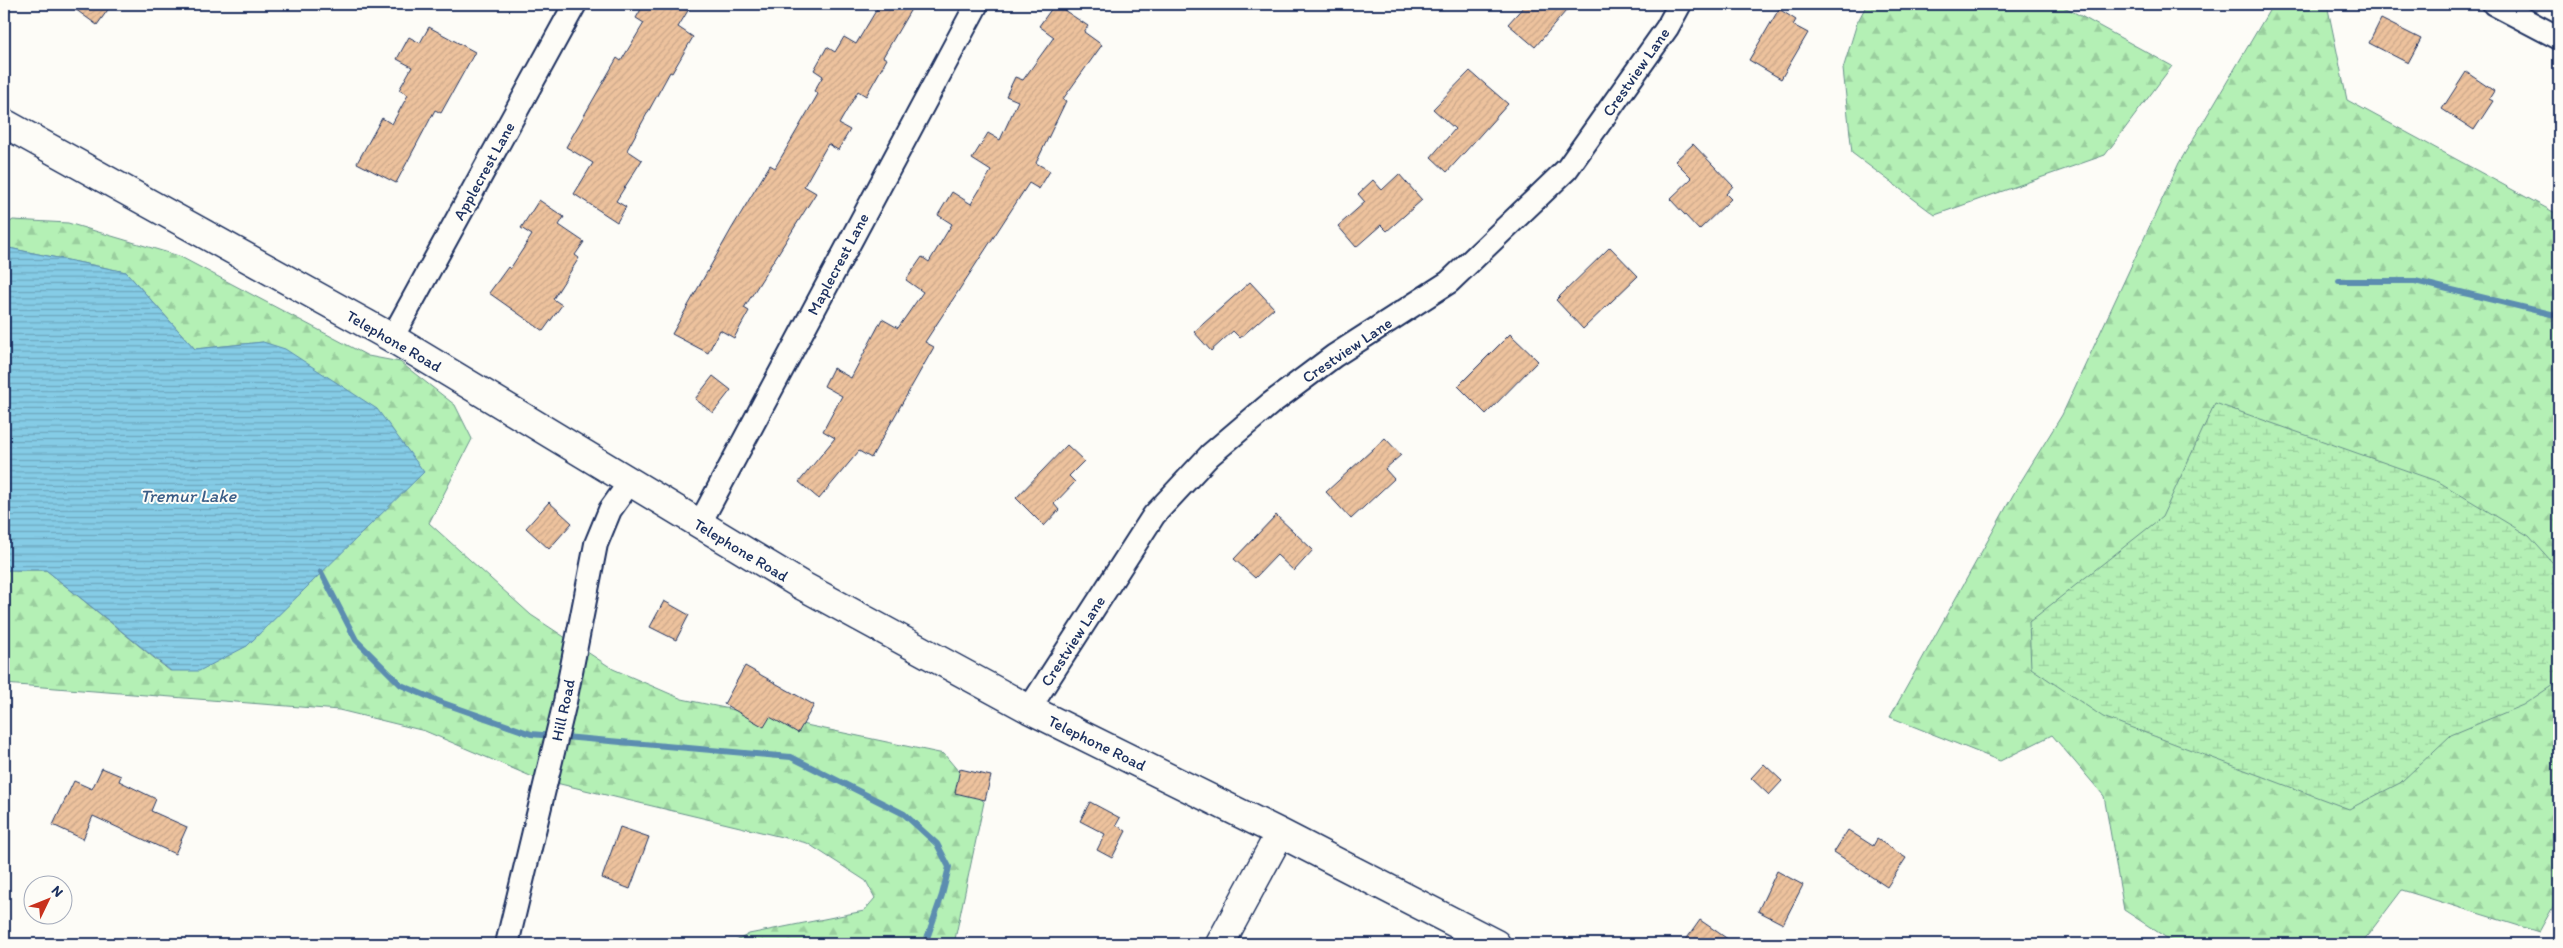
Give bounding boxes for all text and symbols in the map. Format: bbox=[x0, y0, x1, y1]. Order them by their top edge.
street label: Crestview Lane bbox=[1598, 24, 1674, 120]
street label: Applecrest Lane bbox=[449, 119, 519, 223]
street label: Maplecrest Lane bbox=[803, 210, 873, 318]
street label: Telephone Road bbox=[343, 306, 445, 376]
street label: Crestview Lane bbox=[1299, 313, 1395, 387]
water label: Tremur Lake bbox=[140, 485, 238, 507]
street label: Telephone Road bbox=[690, 514, 792, 586]
street label: Crestview Lane bbox=[1037, 592, 1109, 690]
street label: Hill Road bbox=[547, 677, 579, 743]
street label: Telephone Road bbox=[1045, 711, 1149, 775]
north arrow bbox=[22, 876, 72, 926]
text: N bbox=[48, 882, 67, 901]

